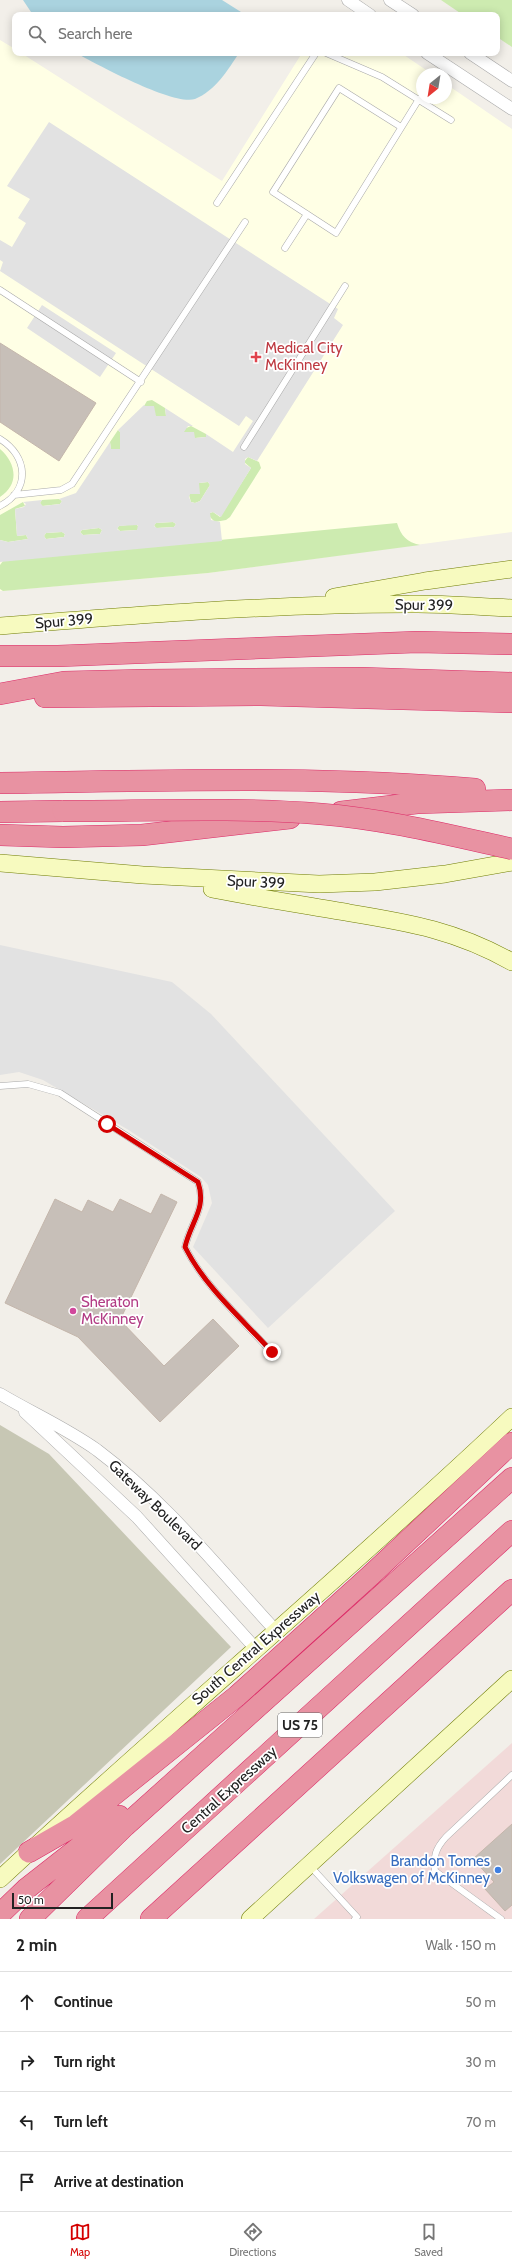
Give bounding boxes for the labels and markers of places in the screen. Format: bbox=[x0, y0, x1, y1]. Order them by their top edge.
place label: Medical City McKinney bbox=[265, 339, 343, 374]
marker: Medical City McKinney bbox=[250, 351, 262, 363]
place label: Sheraton McKinney bbox=[81, 1293, 144, 1328]
marker: Sheraton McKinney bbox=[68, 1306, 78, 1316]
place label: Brandon Tomes Volkswagen of McKinney bbox=[333, 1852, 490, 1887]
marker: Brandon Tomes Volkswagen of McKinney bbox=[493, 1865, 503, 1875]

